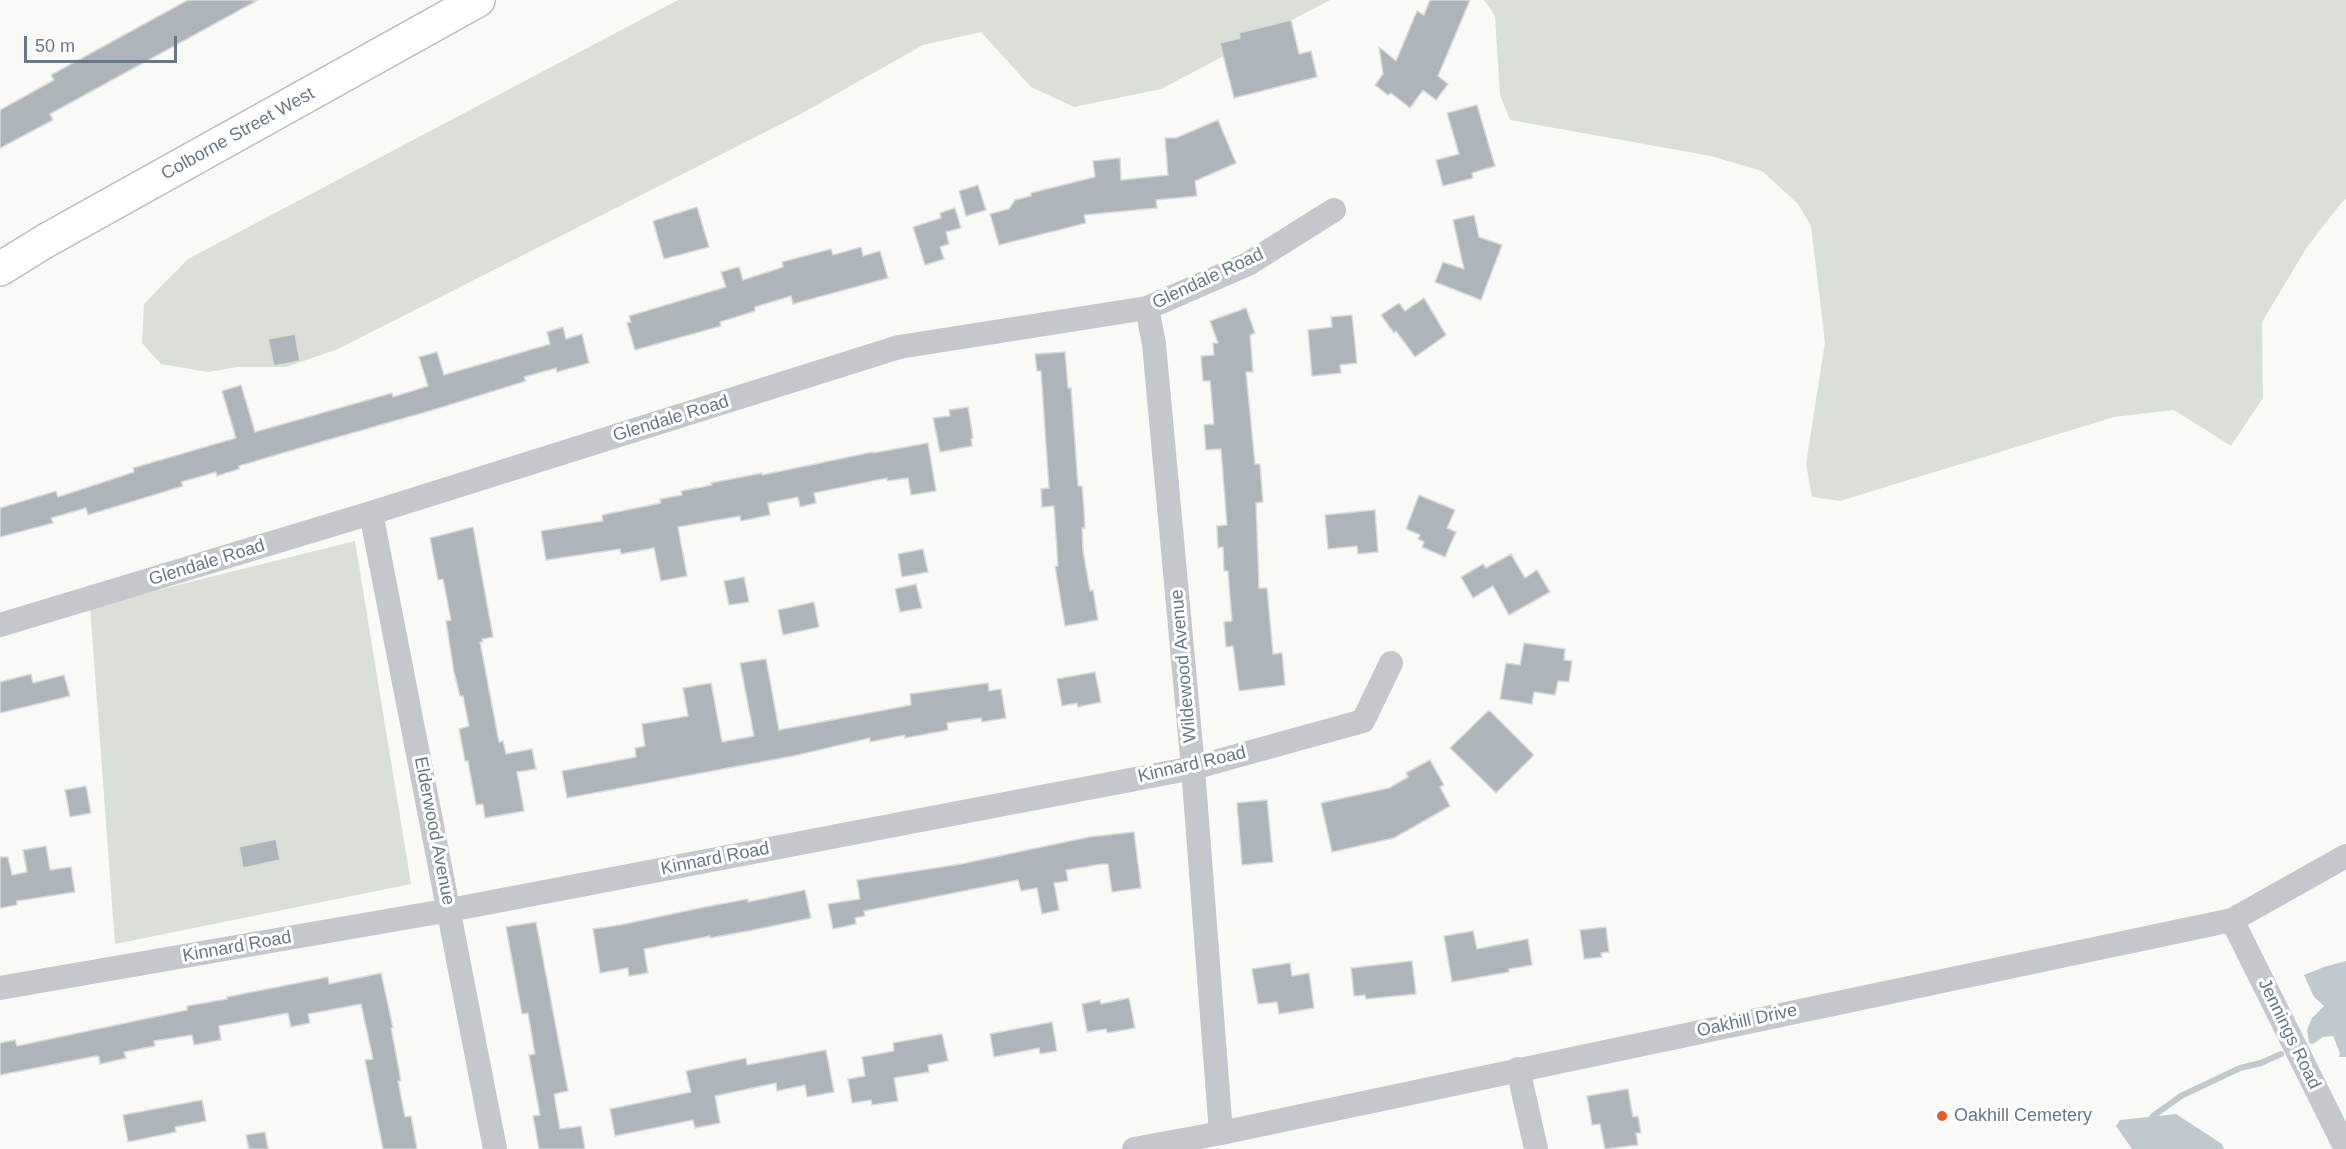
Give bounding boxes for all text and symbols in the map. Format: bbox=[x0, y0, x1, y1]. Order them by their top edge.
scale bar bbox=[27, 24, 180, 62]
text: 50 m bbox=[35, 36, 75, 56]
street label: Colborne Street West bbox=[158, 83, 318, 185]
street label: Glendale Road bbox=[1149, 244, 1267, 314]
street label: Glendale Road bbox=[610, 391, 732, 447]
street label: Glendale Road bbox=[146, 535, 268, 591]
street label: Wildewood Avenue bbox=[1167, 588, 1201, 744]
street label: Kinnard Road bbox=[1136, 742, 1248, 788]
street label: Elderwood Avenue bbox=[409, 755, 459, 907]
street label: Kinnard Road bbox=[659, 838, 771, 880]
street label: Kinnard Road bbox=[181, 927, 293, 967]
street label: Jennings Road bbox=[2253, 975, 2325, 1093]
street label: Oakhill Drive bbox=[1695, 1000, 1799, 1042]
place label: Oakhill Cemetery bbox=[1954, 1105, 2092, 1127]
marker: Oakhill Cemetery bbox=[1935, 1109, 1949, 1123]

